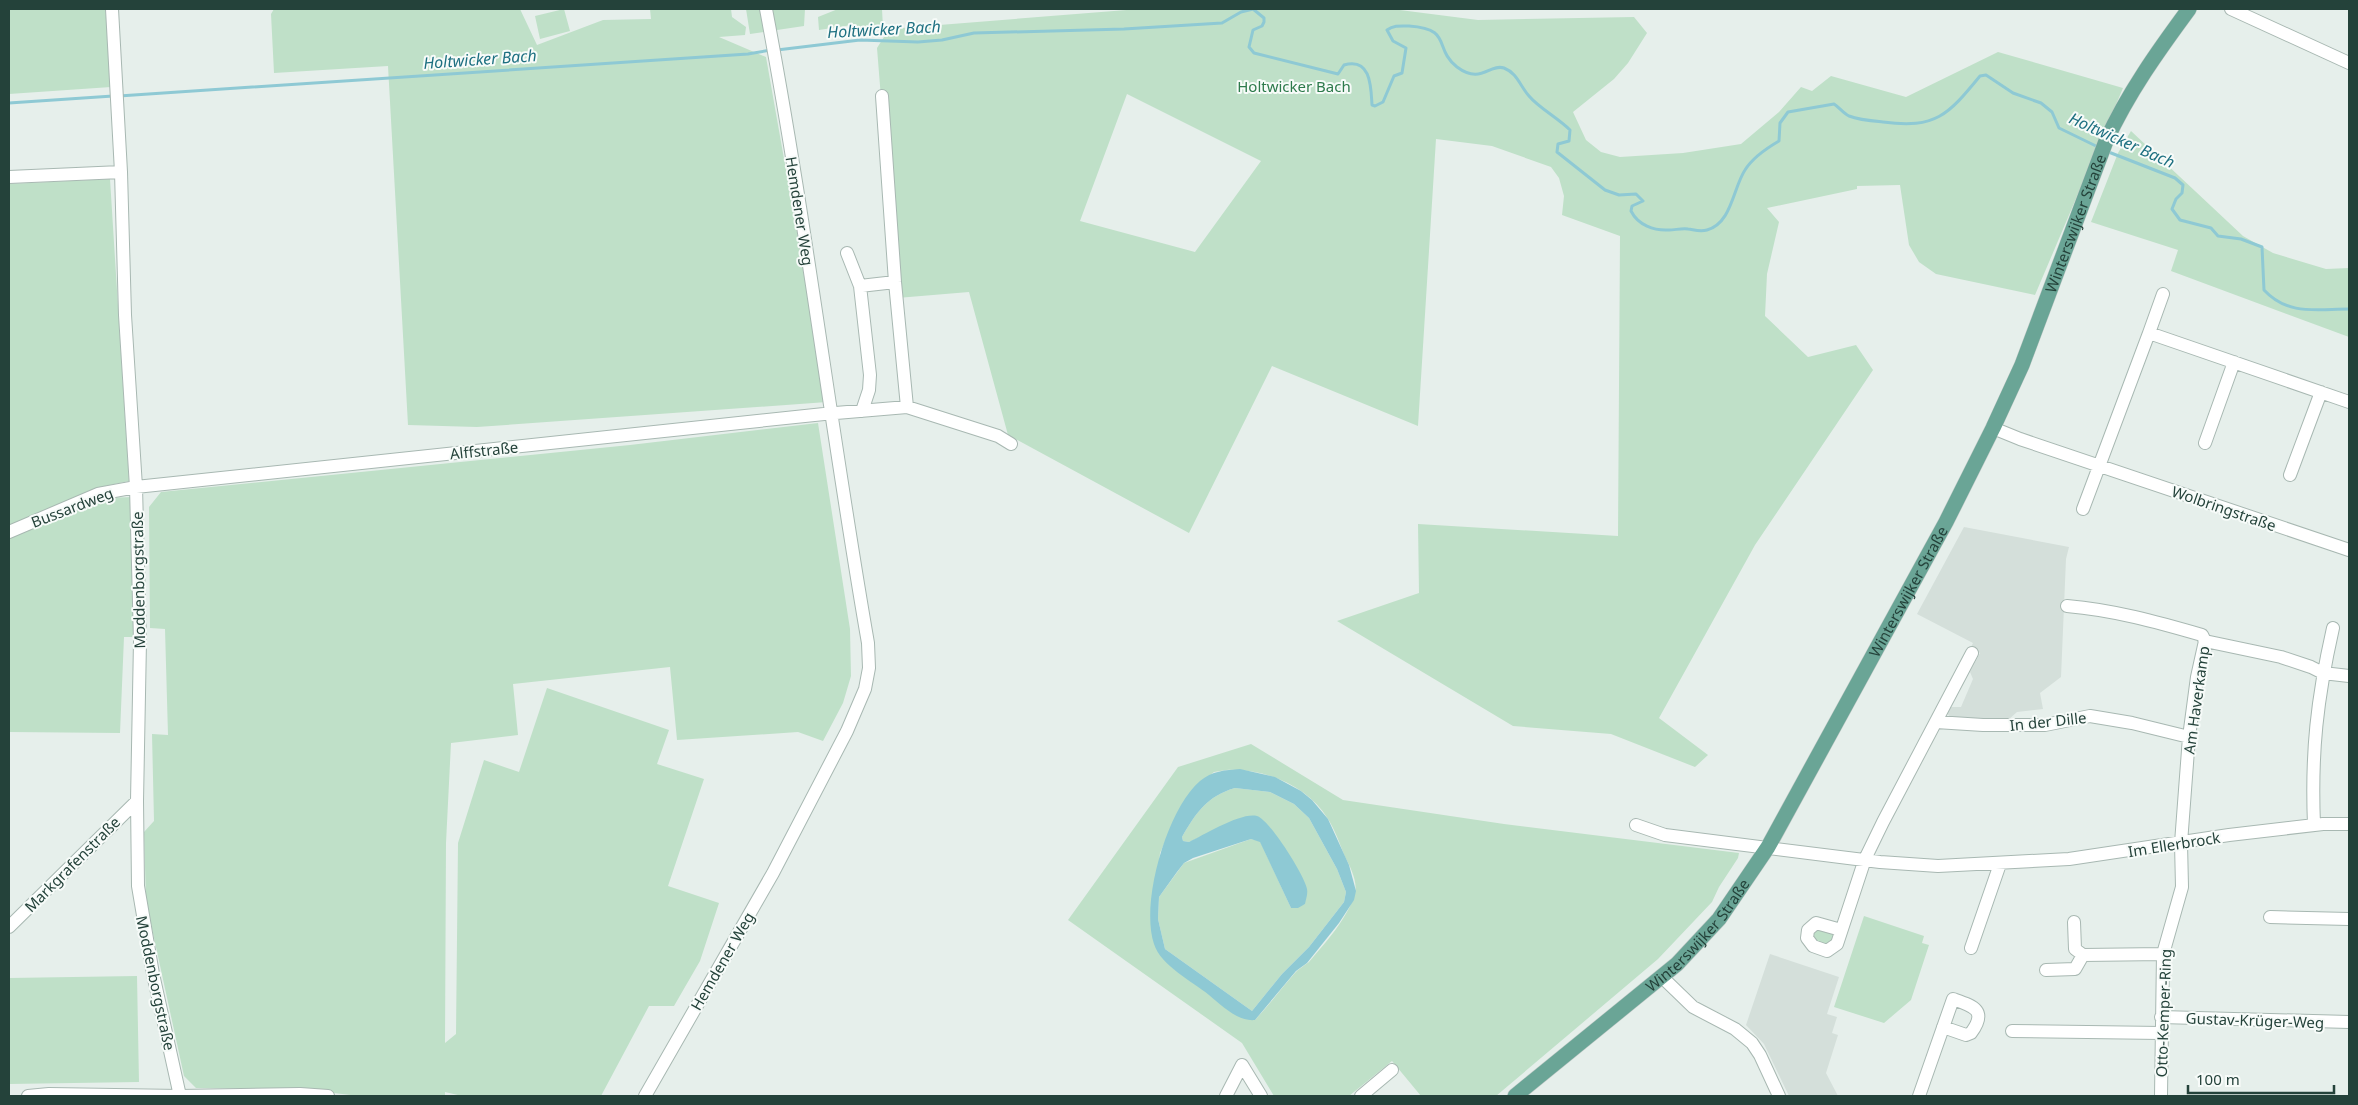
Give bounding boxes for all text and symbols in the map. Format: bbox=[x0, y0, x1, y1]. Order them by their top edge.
water label: Holtwicker Bach bbox=[827, 15, 941, 43]
water label: Holtwicker Bach bbox=[423, 44, 537, 74]
park label: Holtwicker Bach bbox=[1237, 76, 1351, 96]
water label: Holtwicker Bach bbox=[2066, 107, 2178, 173]
street label: Winterswijker Straße bbox=[2040, 151, 2110, 295]
street label: Hemdener Weg bbox=[781, 155, 819, 267]
street label: Alffstraße bbox=[449, 436, 519, 464]
street label: Wolbringstraße bbox=[2169, 481, 2279, 535]
street label: Bussardweg bbox=[28, 482, 116, 532]
street label: Moddenborgstraße bbox=[127, 511, 149, 649]
street label: Winterswijker Straße bbox=[1864, 522, 1952, 660]
street label: Am Haverkamp bbox=[2179, 645, 2213, 755]
street label: In der Dille bbox=[2009, 707, 2087, 735]
street label: Markgrafenstraße bbox=[20, 812, 124, 916]
street label: Im Ellerbrock bbox=[2126, 827, 2222, 861]
street label: Winterswijker Straße bbox=[1641, 875, 1754, 996]
street label: Hemdener Weg bbox=[686, 908, 758, 1014]
street label: Moddenborgstraße bbox=[132, 914, 180, 1052]
street label: Otto-Kemper-Ring bbox=[2151, 948, 2175, 1078]
street label: Gustav-Krüger-Weg bbox=[2185, 1008, 2325, 1032]
scale bar bbox=[2188, 1062, 2334, 1094]
text: 100 m bbox=[2196, 1069, 2240, 1089]

